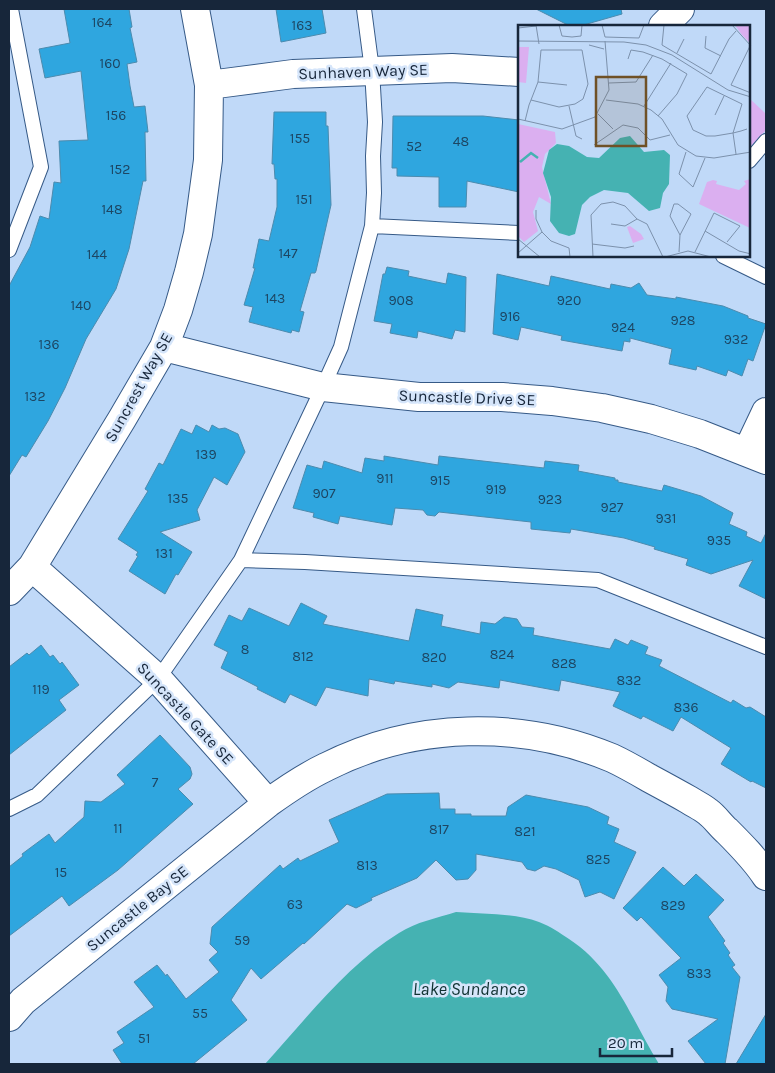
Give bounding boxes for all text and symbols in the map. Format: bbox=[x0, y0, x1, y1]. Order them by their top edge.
house number: 164 bbox=[92, 14, 112, 31]
house number: 163 bbox=[292, 17, 312, 34]
inset map bbox=[518, 25, 750, 258]
house number: 160 bbox=[100, 55, 120, 72]
street label: Sunhaven Way SE bbox=[298, 60, 428, 83]
house number: 156 bbox=[106, 107, 126, 124]
house number: 155 bbox=[290, 130, 310, 147]
house number: 48 bbox=[453, 133, 469, 150]
house number: 52 bbox=[406, 138, 422, 155]
house number: 152 bbox=[110, 161, 130, 178]
house number: 151 bbox=[295, 191, 313, 208]
house number: 148 bbox=[101, 201, 123, 218]
house number: 147 bbox=[278, 245, 298, 262]
house number: 144 bbox=[87, 246, 107, 263]
house number: 143 bbox=[265, 290, 285, 307]
house number: 908 bbox=[388, 292, 414, 309]
house number: 920 bbox=[557, 292, 581, 309]
house number: 140 bbox=[71, 297, 91, 314]
house number: 916 bbox=[500, 308, 520, 325]
house number: 928 bbox=[671, 312, 695, 329]
house number: 924 bbox=[611, 319, 635, 336]
street label: Suncrest Way SE bbox=[101, 329, 176, 445]
house number: 932 bbox=[724, 331, 748, 348]
house number: 136 bbox=[39, 336, 59, 353]
street label: Suncastle Drive SE bbox=[398, 386, 536, 409]
house number: 132 bbox=[24, 388, 46, 405]
house number: 139 bbox=[195, 446, 217, 463]
house number: 911 bbox=[376, 470, 394, 487]
house number: 915 bbox=[430, 472, 450, 489]
house number: 919 bbox=[486, 481, 506, 498]
house number: 907 bbox=[312, 485, 336, 502]
house number: 135 bbox=[168, 490, 188, 507]
house number: 923 bbox=[538, 491, 562, 508]
house number: 927 bbox=[601, 499, 624, 516]
house number: 931 bbox=[655, 510, 677, 527]
house number: 935 bbox=[707, 532, 731, 549]
house number: 131 bbox=[155, 545, 173, 562]
house number: 8 bbox=[241, 641, 249, 658]
house number: 824 bbox=[490, 646, 514, 663]
house number: 812 bbox=[292, 648, 314, 665]
house number: 820 bbox=[421, 649, 447, 666]
house number: 828 bbox=[551, 655, 577, 672]
street label: Suncastle Gate SE bbox=[133, 658, 238, 768]
house number: 832 bbox=[617, 672, 641, 689]
house number: 119 bbox=[32, 681, 50, 698]
house number: 836 bbox=[674, 699, 698, 716]
house number: 7 bbox=[152, 774, 159, 791]
house number: 11 bbox=[113, 820, 123, 837]
house number: 817 bbox=[429, 821, 449, 838]
house number: 821 bbox=[514, 823, 536, 840]
house number: 825 bbox=[586, 851, 610, 868]
house number: 813 bbox=[356, 857, 378, 874]
street label: Suncastle Bay SE bbox=[83, 861, 192, 955]
house number: 15 bbox=[55, 864, 67, 881]
house number: 63 bbox=[287, 896, 303, 913]
house number: 829 bbox=[661, 897, 685, 914]
house number: 59 bbox=[234, 932, 250, 949]
house number: 833 bbox=[686, 965, 712, 982]
water label: Lake Sundance bbox=[413, 978, 525, 1000]
house number: 55 bbox=[192, 1005, 208, 1022]
scale bar bbox=[600, 1026, 672, 1058]
house number: 51 bbox=[138, 1030, 150, 1047]
text: 20 m bbox=[608, 1034, 643, 1052]

